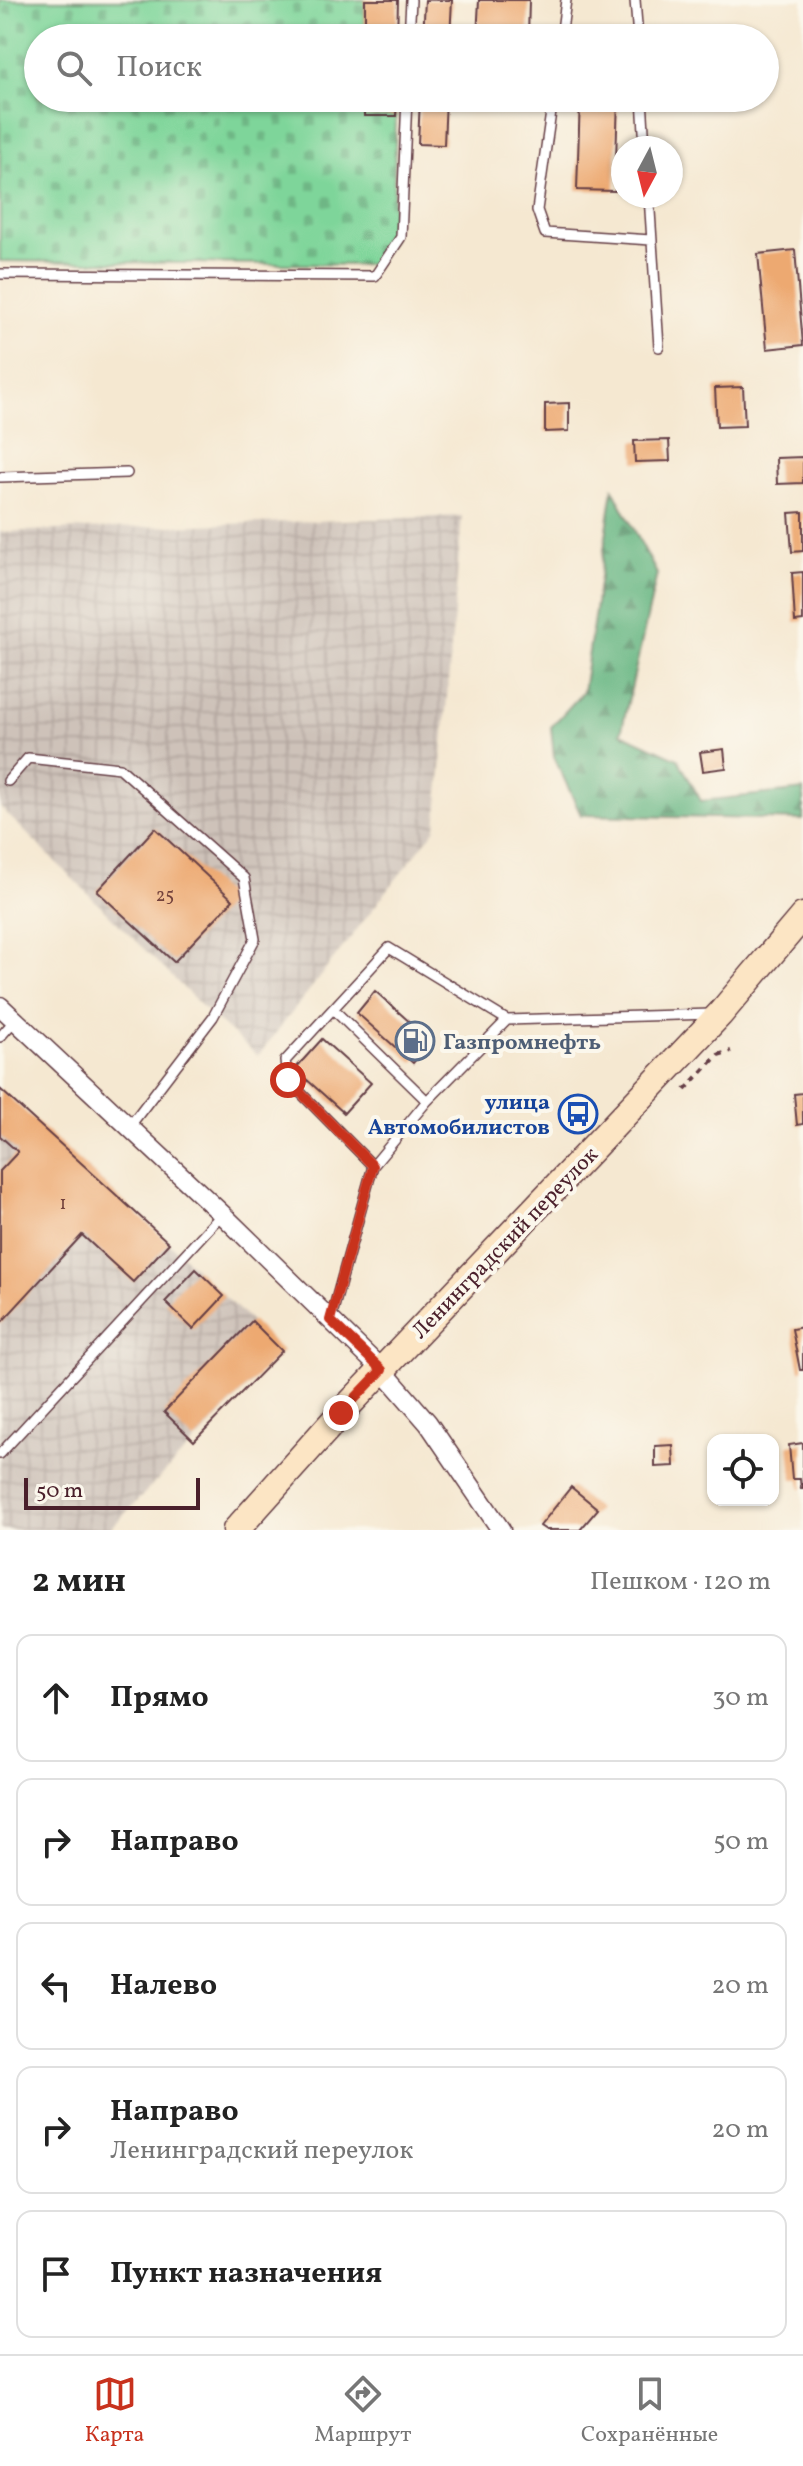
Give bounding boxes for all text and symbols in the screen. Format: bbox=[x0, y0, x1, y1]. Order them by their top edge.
search box bbox=[24, 24, 779, 112]
icon: search bbox=[52, 46, 96, 90]
text: Поиск bbox=[116, 47, 202, 89]
north arrow bbox=[611, 136, 683, 208]
house number: 25 bbox=[156, 884, 174, 909]
fuel station icon: Газпромнефть bbox=[394, 1020, 436, 1062]
place label: Газпромнефть bbox=[443, 1028, 601, 1059]
route start bbox=[270, 1062, 306, 1098]
place label: улица Автомобилистов bbox=[368, 1088, 550, 1144]
bus stop icon: улица Автомобилистов bbox=[557, 1093, 599, 1135]
street label: Ленинградский переулок bbox=[406, 1140, 606, 1347]
house number: 1 bbox=[60, 1192, 66, 1217]
route end bbox=[323, 1395, 359, 1431]
map controls bbox=[707, 1434, 779, 1506]
button: locate bbox=[707, 1434, 779, 1506]
scale bar bbox=[24, 1474, 200, 1510]
text: 50 m bbox=[36, 1476, 83, 1507]
text: 2 мин bbox=[32, 1559, 126, 1606]
text: Пешком · 120 m bbox=[590, 1564, 771, 1600]
icon: ahead bbox=[34, 1676, 78, 1720]
text: Прямо bbox=[110, 1677, 209, 1719]
text: 30 m bbox=[712, 1680, 769, 1716]
icon: right bbox=[34, 1820, 78, 1864]
text: Направо bbox=[110, 1821, 239, 1863]
text: 50 m bbox=[713, 1824, 769, 1860]
icon: left bbox=[34, 1964, 78, 2008]
text: Налево bbox=[110, 1965, 217, 2007]
text: 20 m bbox=[711, 1968, 769, 2004]
text: Направо bbox=[110, 2091, 239, 2133]
icon: right bbox=[34, 2108, 78, 2152]
text: 20 m bbox=[711, 2112, 769, 2148]
text: Ленинградский переулок bbox=[110, 2133, 413, 2169]
icon: arrive bbox=[34, 2252, 78, 2296]
text: Пункт назначения bbox=[110, 2253, 382, 2295]
tab: Карта bbox=[85, 2372, 145, 2451]
tab: Маршрут bbox=[314, 2372, 411, 2451]
tab: Сохранённые bbox=[581, 2372, 718, 2451]

